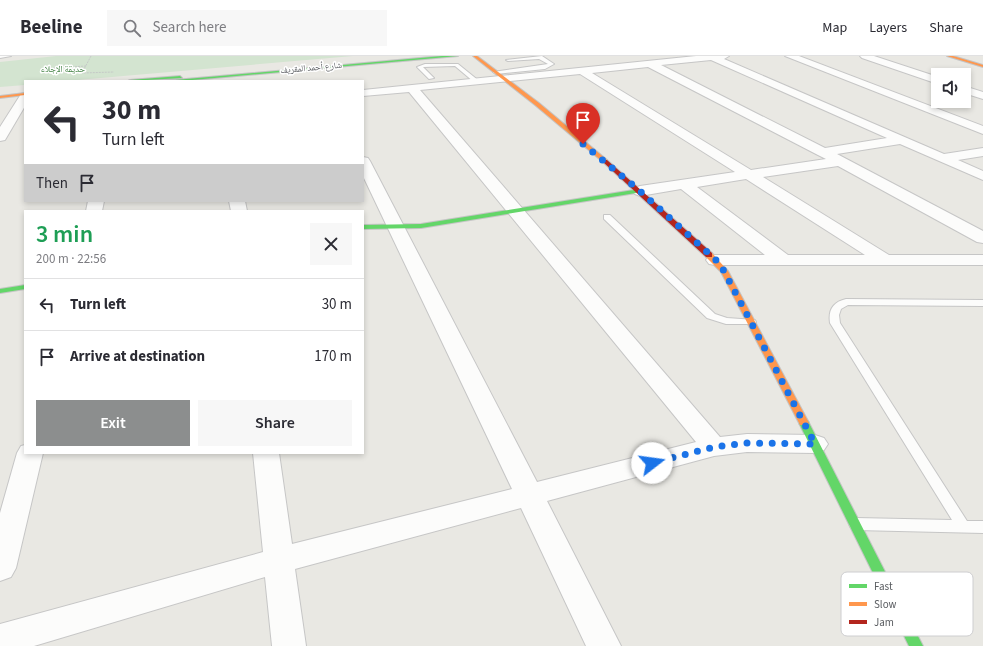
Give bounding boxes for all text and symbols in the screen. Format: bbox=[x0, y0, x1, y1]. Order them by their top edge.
search box bbox=[107, 10, 387, 46]
text: Beeline bbox=[20, 14, 83, 41]
icon: search bbox=[121, 17, 143, 39]
text: Search here bbox=[153, 17, 227, 38]
text: Map bbox=[822, 18, 847, 38]
text: Layers bbox=[869, 18, 907, 38]
text: Share bbox=[929, 18, 963, 38]
street label: شارع أحمد المقريف bbox=[280, 59, 342, 77]
park label: حديقة الإجلاء bbox=[41, 63, 85, 76]
map controls bbox=[931, 68, 971, 108]
button: sound bbox=[931, 68, 971, 108]
text: 30 m bbox=[102, 90, 161, 130]
icon: left bbox=[36, 96, 88, 148]
pin bbox=[566, 103, 600, 144]
icon: arrive bbox=[572, 109, 594, 131]
text: Turn left bbox=[102, 127, 164, 152]
icon: arrive bbox=[76, 172, 98, 194]
text: Then bbox=[36, 173, 68, 194]
text: 3 min bbox=[36, 217, 93, 252]
button: close bbox=[310, 223, 352, 265]
text: 200 m · 22:56 bbox=[36, 250, 106, 268]
icon: left bbox=[36, 294, 58, 316]
text: Turn left bbox=[70, 294, 126, 315]
text: 30 m bbox=[322, 294, 352, 315]
icon: arrive bbox=[36, 346, 58, 368]
text: Arrive at destination bbox=[70, 346, 205, 367]
text: 170 m bbox=[314, 346, 352, 367]
button: Exit bbox=[36, 400, 190, 446]
button: Share bbox=[198, 400, 352, 446]
position arrow bbox=[631, 442, 673, 484]
legend bbox=[841, 572, 973, 636]
text: Fast bbox=[874, 579, 893, 594]
text: Slow bbox=[874, 597, 897, 612]
text: Jam bbox=[874, 615, 894, 630]

